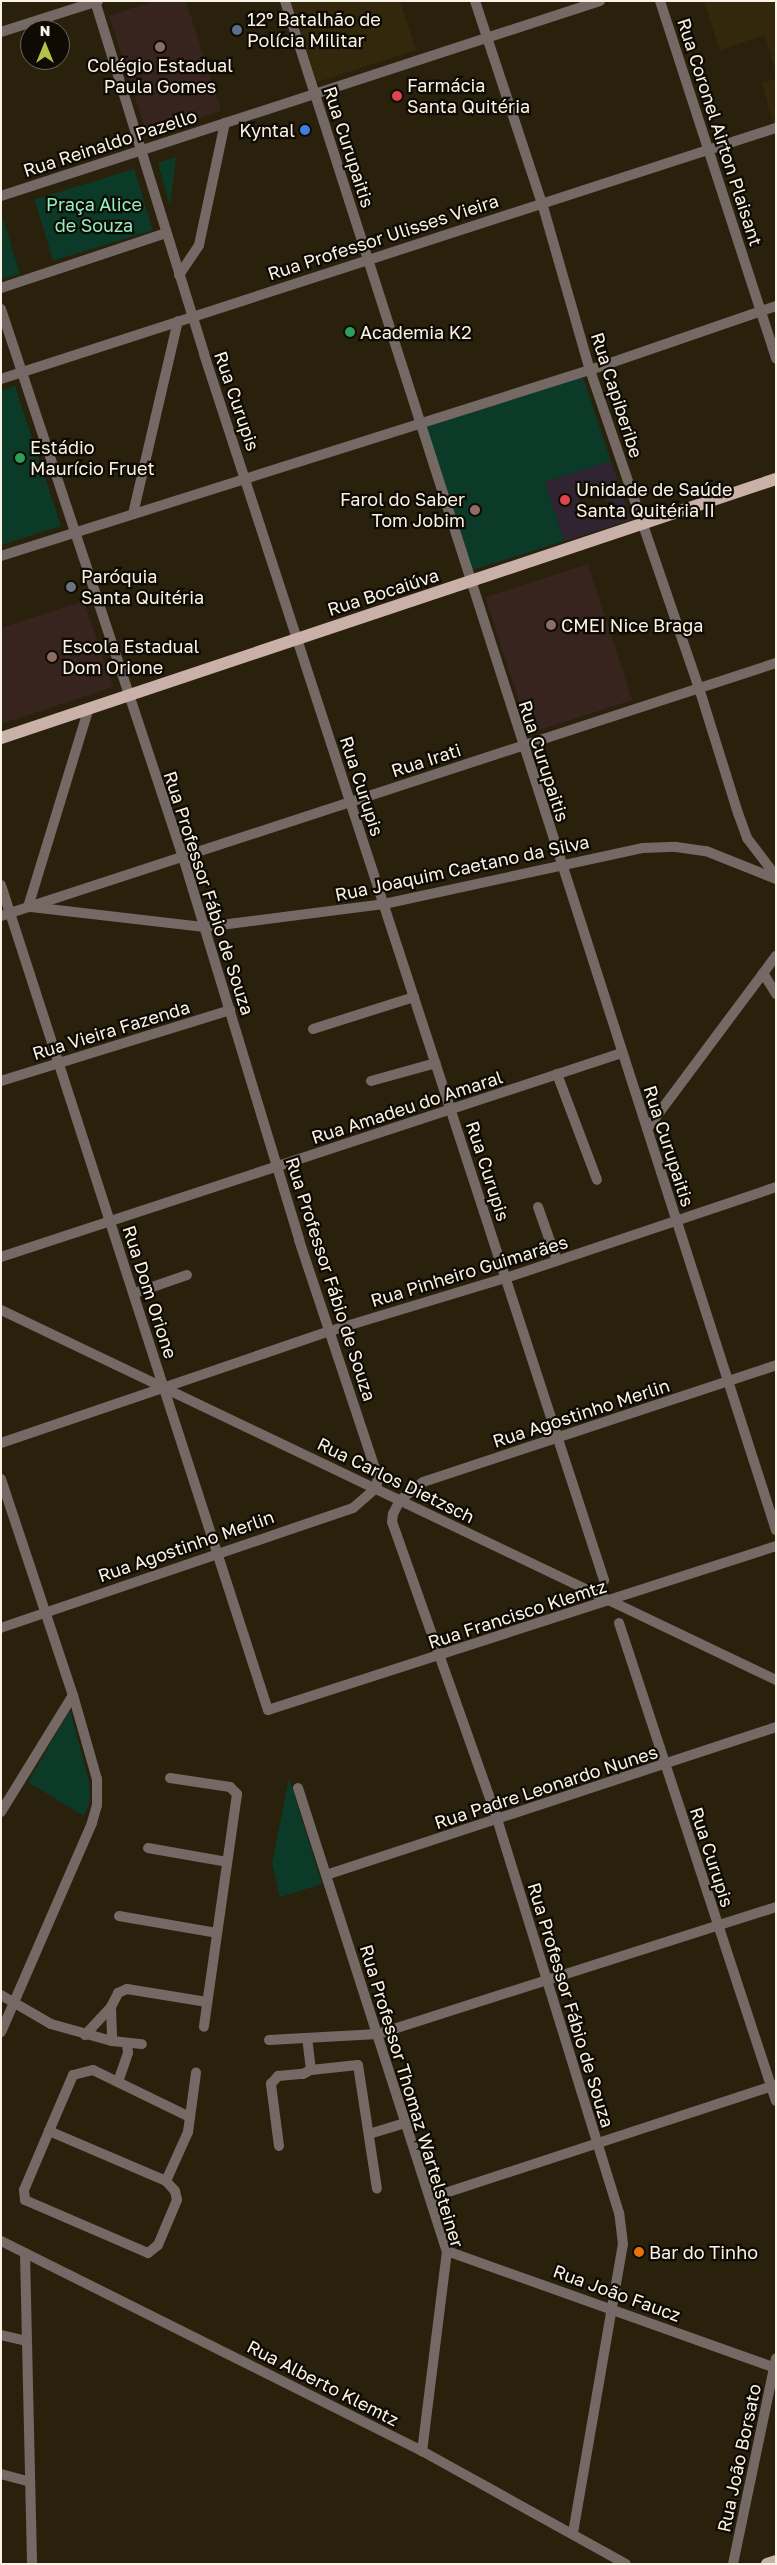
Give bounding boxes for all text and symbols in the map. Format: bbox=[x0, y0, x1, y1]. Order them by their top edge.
place label: 12º Batalhão de Polícia Militar bbox=[247, 9, 381, 52]
street label: Rua Coronel Airton Plaisant bbox=[673, 15, 767, 249]
north arrow bbox=[20, 20, 70, 70]
text: N bbox=[40, 22, 50, 39]
marker: 12º Batalhão de Polícia Militar bbox=[231, 24, 243, 36]
marker: Colégio Estadual Paula Gomes bbox=[154, 41, 166, 53]
place label: Colégio Estadual Paula Gomes bbox=[87, 55, 233, 98]
place label: Farmácia Santa Quitéria bbox=[407, 75, 530, 118]
street label: Rua Curupaitis bbox=[319, 84, 379, 210]
marker: Farmácia Santa Quitéria bbox=[391, 90, 403, 102]
street label: Rua Reinaldo Pazello bbox=[20, 105, 200, 181]
place label: Kyntal bbox=[239, 119, 295, 141]
marker: Kyntal bbox=[299, 124, 311, 136]
street label: Rua Professor Ulisses Vieira bbox=[265, 189, 501, 285]
park label: Praça Alice de Souza bbox=[46, 194, 142, 236]
place label: Academia K2 bbox=[360, 321, 472, 343]
marker: Academia K2 bbox=[344, 326, 356, 338]
street label: Rua Capiberibe bbox=[587, 330, 647, 460]
street label: Rua Curupis bbox=[210, 348, 264, 454]
place label: Estádio Maurício Fruet bbox=[30, 437, 155, 479]
marker: Estádio Maurício Fruet bbox=[14, 452, 26, 464]
place label: Unidade de Saúde Santa Quitéria II bbox=[576, 479, 732, 522]
place label: Farol do Saber Tom Jobim bbox=[340, 489, 465, 532]
marker: Unidade de Saúde Santa Quitéria II bbox=[558, 493, 572, 507]
marker: Farol do Saber Tom Jobim bbox=[469, 504, 481, 516]
street label: Rua Bocaiúva bbox=[325, 564, 441, 620]
place label: Paróquia Santa Quitéria bbox=[81, 566, 204, 608]
marker: Paróquia Santa Quitéria bbox=[65, 581, 77, 593]
place label: CMEI Nice Braga bbox=[561, 614, 703, 636]
marker: CMEI Nice Braga bbox=[545, 619, 557, 631]
place label: Escola Estadual Dom Orione bbox=[62, 636, 199, 679]
marker: Escola Estadual Dom Orione bbox=[46, 651, 58, 663]
street label: Rua Curupaitis bbox=[514, 698, 574, 824]
street label: Rua Curupis bbox=[336, 733, 388, 839]
street label: Rua Irati bbox=[388, 739, 464, 781]
street label: Rua Professor Fábio de Souza bbox=[159, 768, 259, 1018]
street label: Rua Joaquim Caetano da Silva bbox=[333, 830, 591, 906]
street label: Rua Vieira Fazenda bbox=[30, 996, 192, 1064]
street label: Rua Amadeu do Amaral bbox=[309, 1066, 505, 1148]
street label: Rua Curupaitis bbox=[639, 1083, 699, 1209]
street label: Rua Curupis bbox=[462, 1118, 514, 1224]
street label: Rua Professor Fábio de Souza bbox=[281, 1154, 381, 1404]
street label: Rua Dom Orione bbox=[118, 1223, 182, 1361]
street label: Rua Pinheiro Guimarães bbox=[368, 1231, 570, 1311]
street label: Rua Agostinho Merlin bbox=[490, 1374, 672, 1452]
street label: Rua Carlos Dietzsch bbox=[314, 1433, 478, 1527]
street label: Rua Agostinho Merlin bbox=[95, 1506, 277, 1586]
street label: Rua Francisco Klemtz bbox=[425, 1575, 609, 1653]
street label: Rua Padre Leonardo Nunes bbox=[432, 1741, 660, 1833]
street label: Rua Curupis bbox=[686, 1804, 738, 1910]
street label: Rua Professor Fábio de Souza bbox=[523, 1880, 619, 2130]
street label: Rua Professor Thomaz Wartelsteiner bbox=[356, 1942, 468, 2250]
place label: Bar do Tinho bbox=[649, 2241, 758, 2263]
marker: Bar do Tinho bbox=[633, 2246, 645, 2258]
street label: Rua João Faucz bbox=[550, 2260, 684, 2326]
street label: Rua Alberto Klemtz bbox=[244, 2335, 402, 2431]
street label: Rua João Borsato bbox=[713, 2382, 765, 2534]

